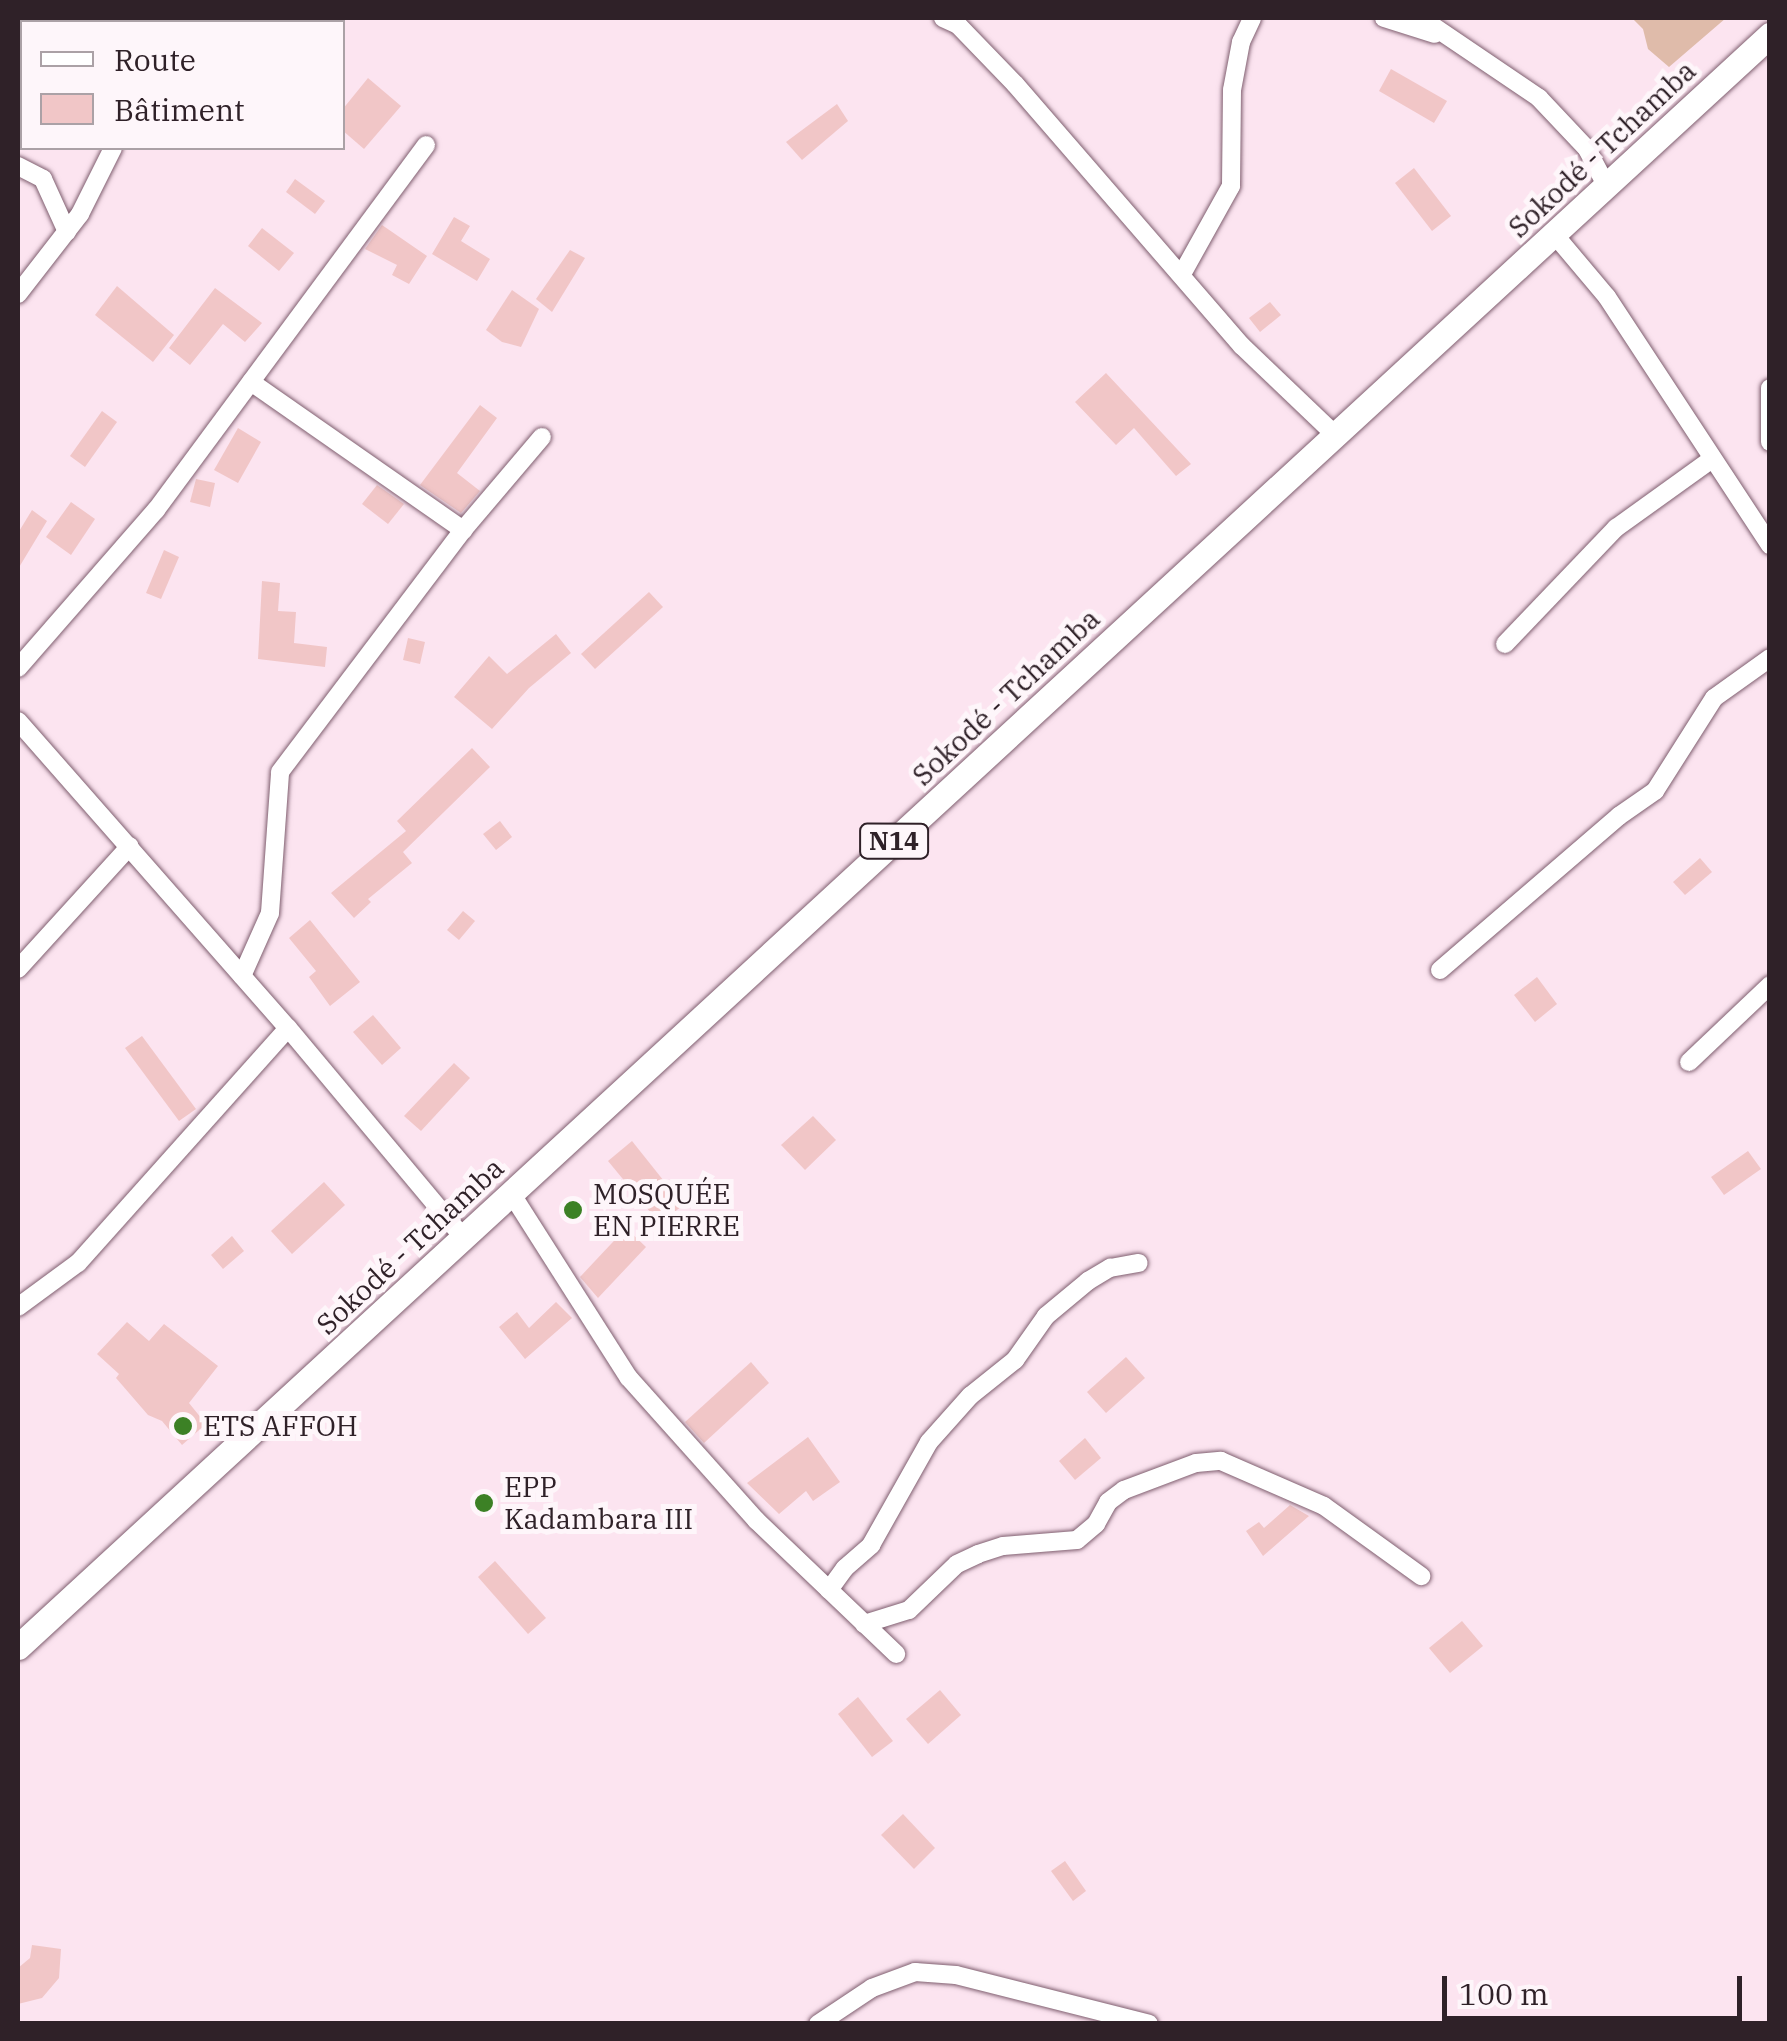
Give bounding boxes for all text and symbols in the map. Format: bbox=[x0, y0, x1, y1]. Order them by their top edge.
legend bbox=[20, 20, 345, 150]
text: Route bbox=[114, 40, 196, 79]
street label: Sokodé - Tchamba bbox=[1502, 54, 1702, 244]
text: Bâtiment bbox=[114, 90, 245, 129]
street label: Sokodé - Tchamba bbox=[906, 602, 1106, 792]
road number: N14 bbox=[859, 821, 929, 861]
street label: Sokodé - Tchamba bbox=[310, 1151, 510, 1341]
place label: MOSQUÉE EN PIERRE bbox=[593, 1177, 740, 1243]
marker: MOSQUÉE EN PIERRE bbox=[562, 1199, 584, 1221]
place label: ETS AFFOH bbox=[203, 1409, 358, 1443]
marker: ETS AFFOH bbox=[172, 1415, 194, 1437]
place label: EPP Kadambara III bbox=[504, 1470, 693, 1536]
marker: EPP Kadambara III bbox=[473, 1492, 495, 1514]
scale bar bbox=[1447, 1956, 1747, 2018]
text: 100 m bbox=[1459, 1974, 1549, 2013]

